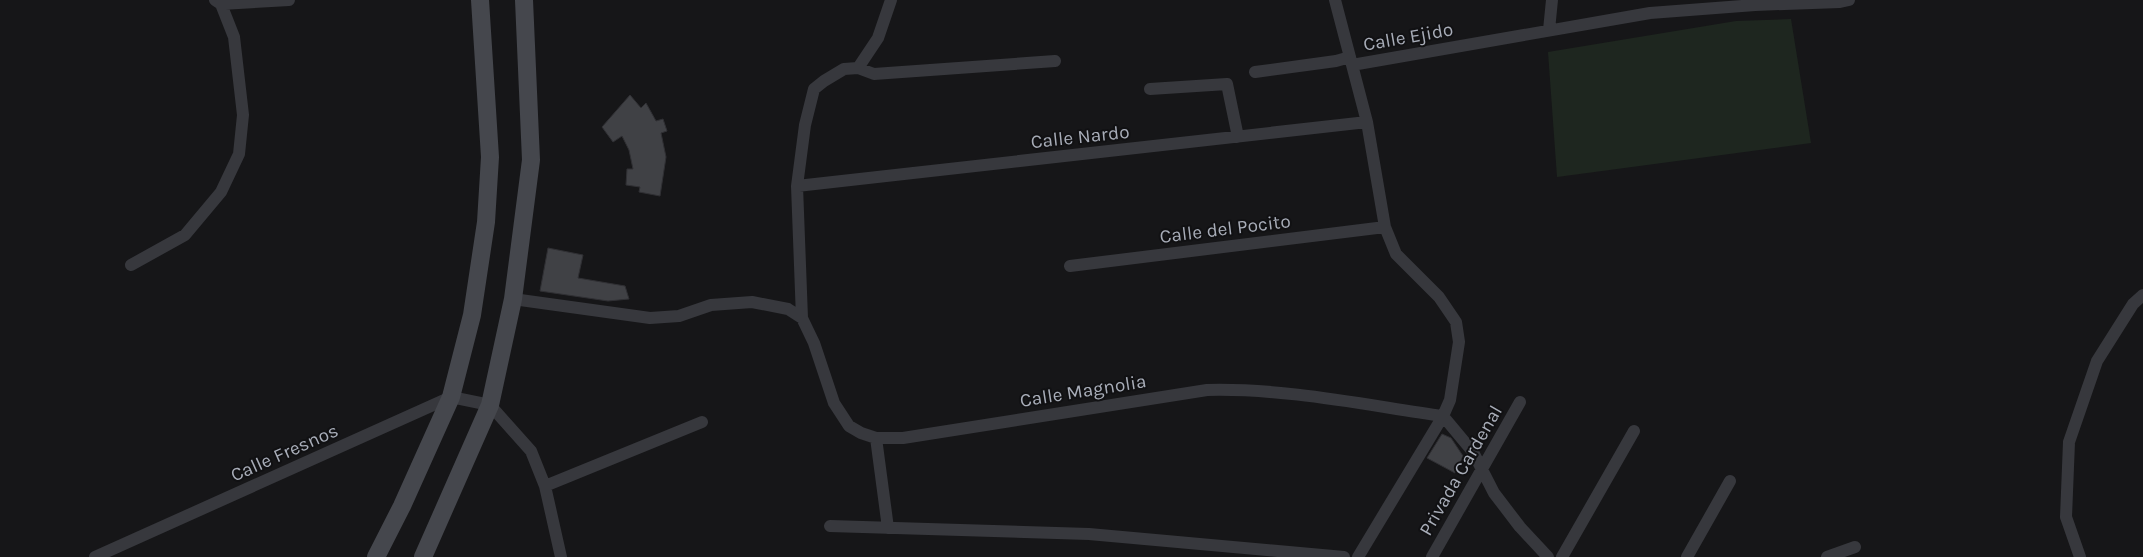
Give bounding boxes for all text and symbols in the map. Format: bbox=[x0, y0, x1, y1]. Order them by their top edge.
street label: Calle Ejido bbox=[1361, 18, 1455, 56]
street label: Calle Nardo bbox=[1030, 121, 1130, 153]
street label: Calle del Pocito bbox=[1158, 210, 1292, 248]
street label: Calle Magnolia bbox=[1018, 370, 1148, 412]
street label: Privada Cardenal bbox=[1415, 402, 1507, 539]
street label: Calle Fresnos bbox=[227, 419, 342, 486]

